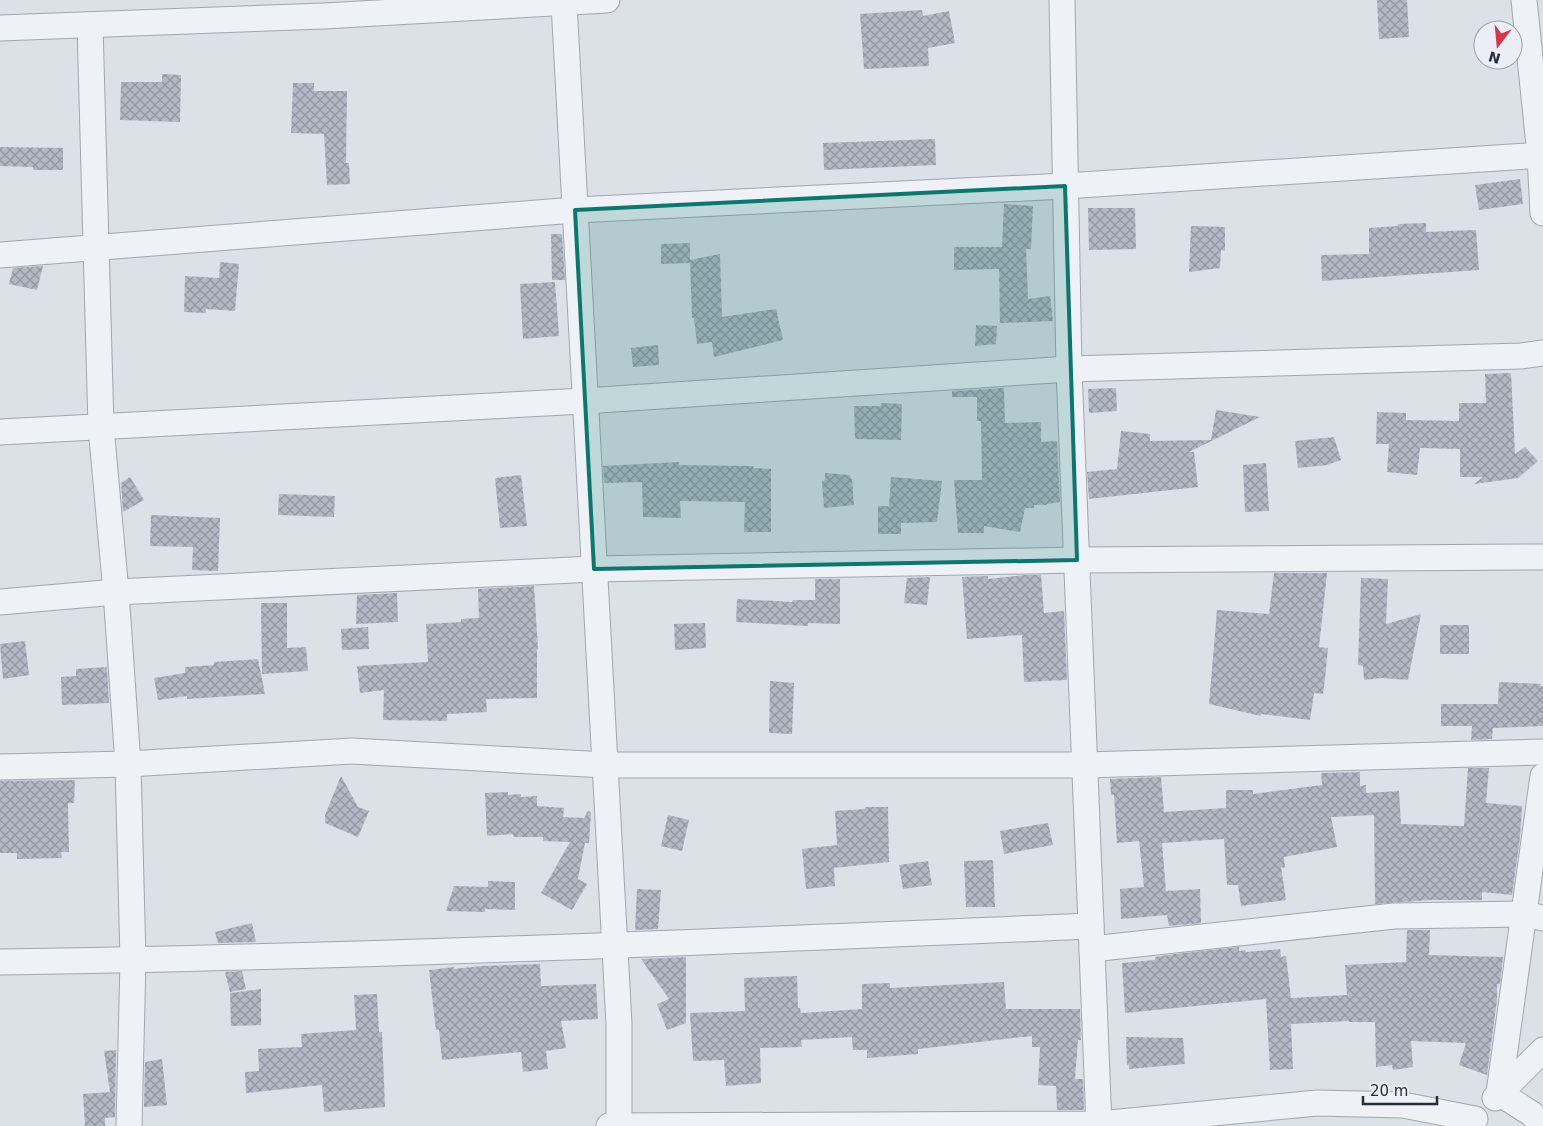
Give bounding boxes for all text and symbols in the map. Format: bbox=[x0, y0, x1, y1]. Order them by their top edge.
north arrow bbox=[1473, 20, 1523, 70]
text: N bbox=[1487, 48, 1502, 67]
scale bar bbox=[1363, 1074, 1437, 1106]
text: 20 m bbox=[1370, 1082, 1408, 1100]

